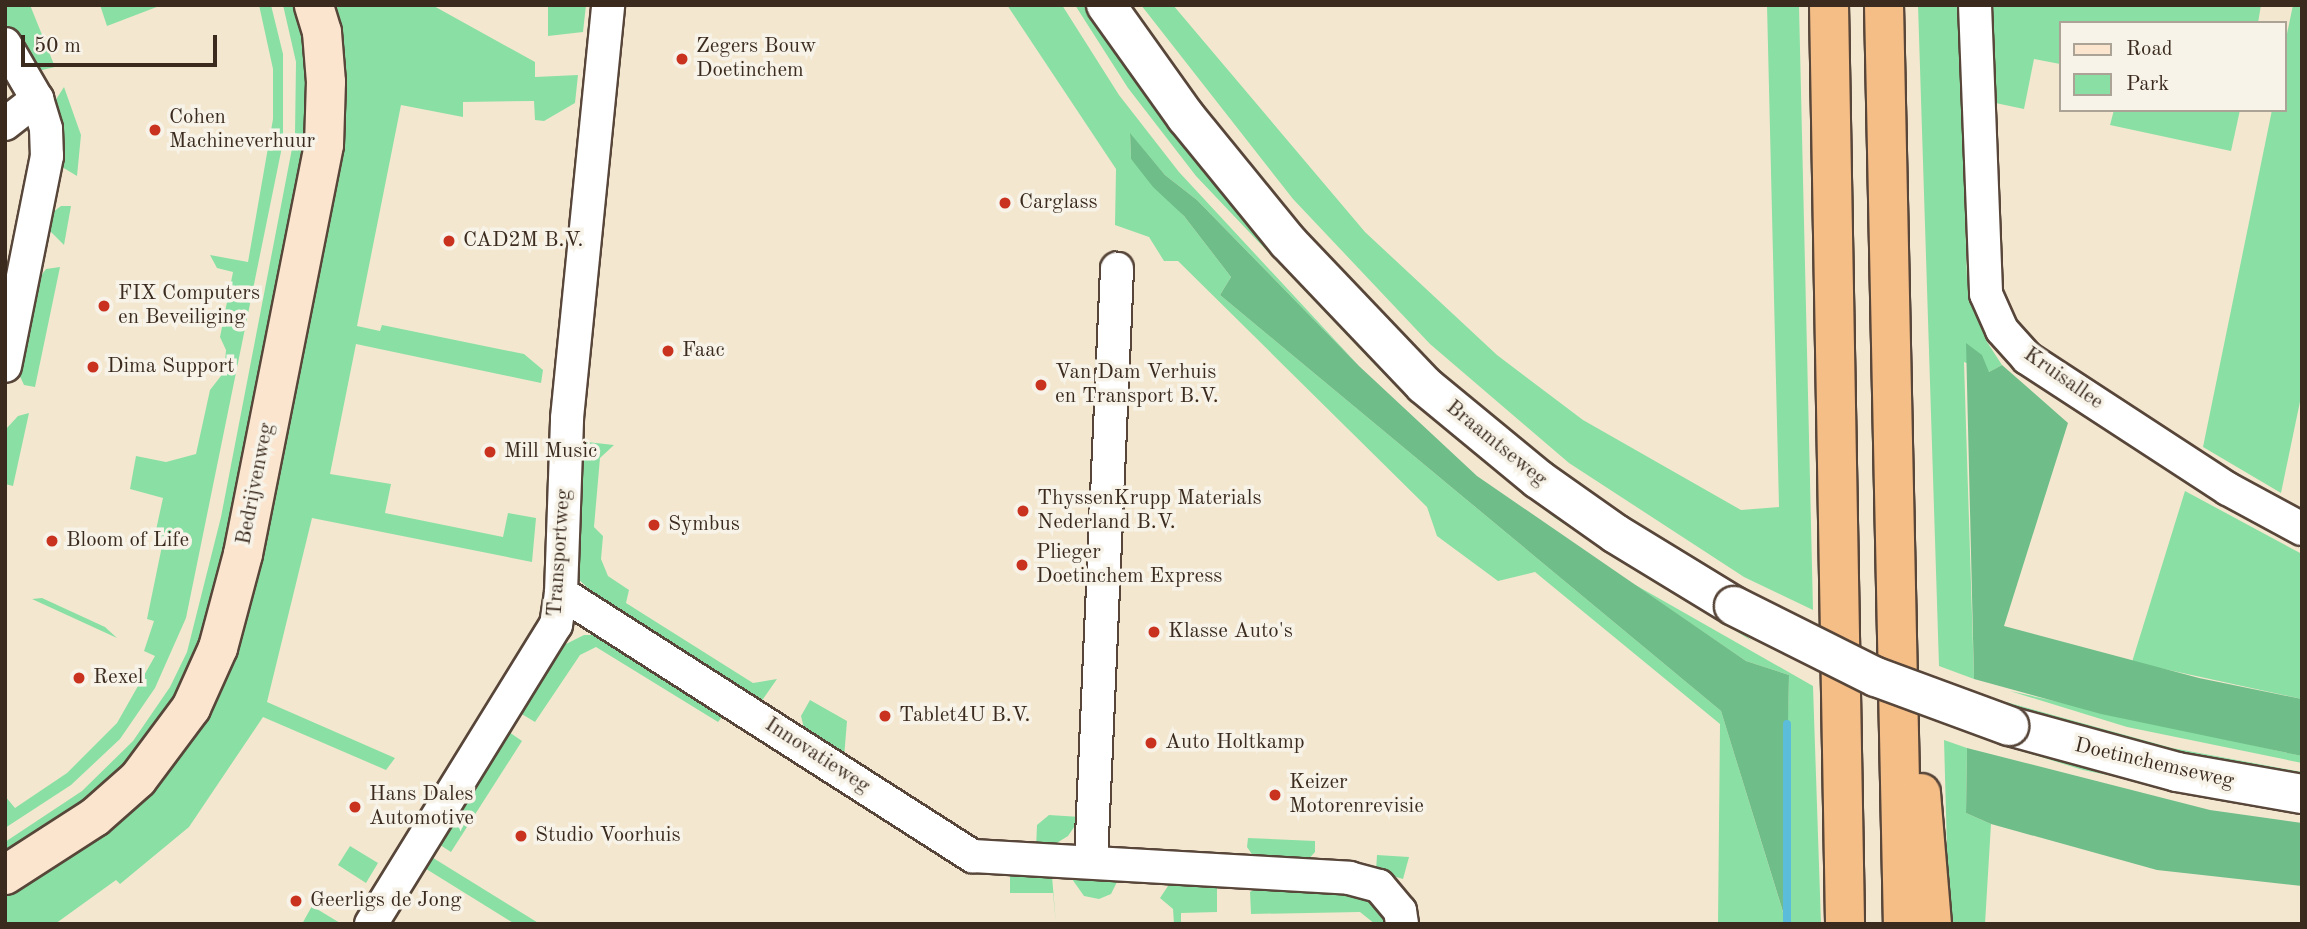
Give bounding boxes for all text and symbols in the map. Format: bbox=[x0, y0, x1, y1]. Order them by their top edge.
scale bar bbox=[24, 21, 220, 65]
legend bbox=[2058, 21, 2286, 112]
place label: Zegers Bouw Doetinchem bbox=[696, 34, 816, 84]
text: 50 m bbox=[34, 36, 81, 57]
text: Road bbox=[2126, 39, 2173, 60]
marker: Zegers Bouw Doetinchem bbox=[674, 51, 690, 67]
text: Park bbox=[2126, 74, 2169, 95]
place label: Cohen Machineverhuur bbox=[169, 105, 315, 155]
marker: Cohen Machineverhuur bbox=[147, 122, 163, 138]
place label: Carglass bbox=[1019, 190, 1098, 216]
marker: Carglass bbox=[997, 195, 1013, 211]
place label: CAD2M B.V. bbox=[463, 228, 583, 254]
marker: CAD2M B.V. bbox=[441, 233, 457, 249]
place label: FIX Computers en Beveiliging bbox=[118, 281, 260, 331]
marker: FIX Computers en Beveiliging bbox=[96, 298, 112, 314]
place label: Faac bbox=[682, 338, 725, 364]
street label: Kruisallee bbox=[2018, 342, 2108, 416]
marker: Faac bbox=[660, 343, 676, 359]
place label: Dima Support bbox=[107, 354, 234, 380]
marker: Dima Support bbox=[85, 359, 101, 375]
place label: Van Dam Verhuis en Transport B.V. bbox=[1055, 360, 1219, 410]
marker: Van Dam Verhuis en Transport B.V. bbox=[1033, 377, 1049, 393]
street label: Braamtseweg bbox=[1440, 396, 1552, 492]
street label: Bedrijvenweg bbox=[232, 421, 280, 547]
place label: Mill Music bbox=[504, 439, 597, 465]
marker: Mill Music bbox=[482, 444, 498, 460]
place label: ThyssenKrupp Materials Nederland B.V. bbox=[1037, 486, 1262, 536]
street label: Transportweg bbox=[543, 488, 577, 618]
marker: ThyssenKrupp Materials Nederland B.V. bbox=[1015, 503, 1031, 519]
place label: Symbus bbox=[668, 512, 740, 538]
marker: Symbus bbox=[646, 517, 662, 533]
place label: Bloom of Life bbox=[66, 528, 189, 554]
marker: Bloom of Life bbox=[44, 533, 60, 549]
place label: Plieger Doetinchem Express bbox=[1036, 540, 1222, 590]
marker: Plieger Doetinchem Express bbox=[1014, 557, 1030, 573]
place label: Klasse Auto's bbox=[1168, 619, 1293, 645]
marker: Klasse Auto's bbox=[1146, 624, 1162, 640]
place label: Rexel bbox=[93, 665, 143, 691]
marker: Rexel bbox=[71, 670, 87, 686]
place label: Tablet4U B.V. bbox=[899, 703, 1030, 729]
marker: Tablet4U B.V. bbox=[877, 708, 893, 724]
street label: Innovatieweg bbox=[760, 713, 874, 799]
place label: Auto Holtkamp bbox=[1165, 730, 1305, 756]
street label: Doetinchemseweg bbox=[2072, 733, 2236, 795]
marker: Auto Holtkamp bbox=[1143, 735, 1159, 751]
place label: Keizer Motorenrevisie bbox=[1289, 770, 1424, 820]
place label: Hans Dales Automotive bbox=[369, 782, 474, 832]
marker: Keizer Motorenrevisie bbox=[1267, 787, 1283, 803]
marker: Hans Dales Automotive bbox=[347, 799, 363, 815]
place label: Studio Voorhuis bbox=[535, 823, 681, 849]
marker: Studio Voorhuis bbox=[513, 828, 529, 844]
place label: Geerligs de Jong bbox=[310, 888, 462, 914]
marker: Geerligs de Jong bbox=[288, 893, 304, 909]

